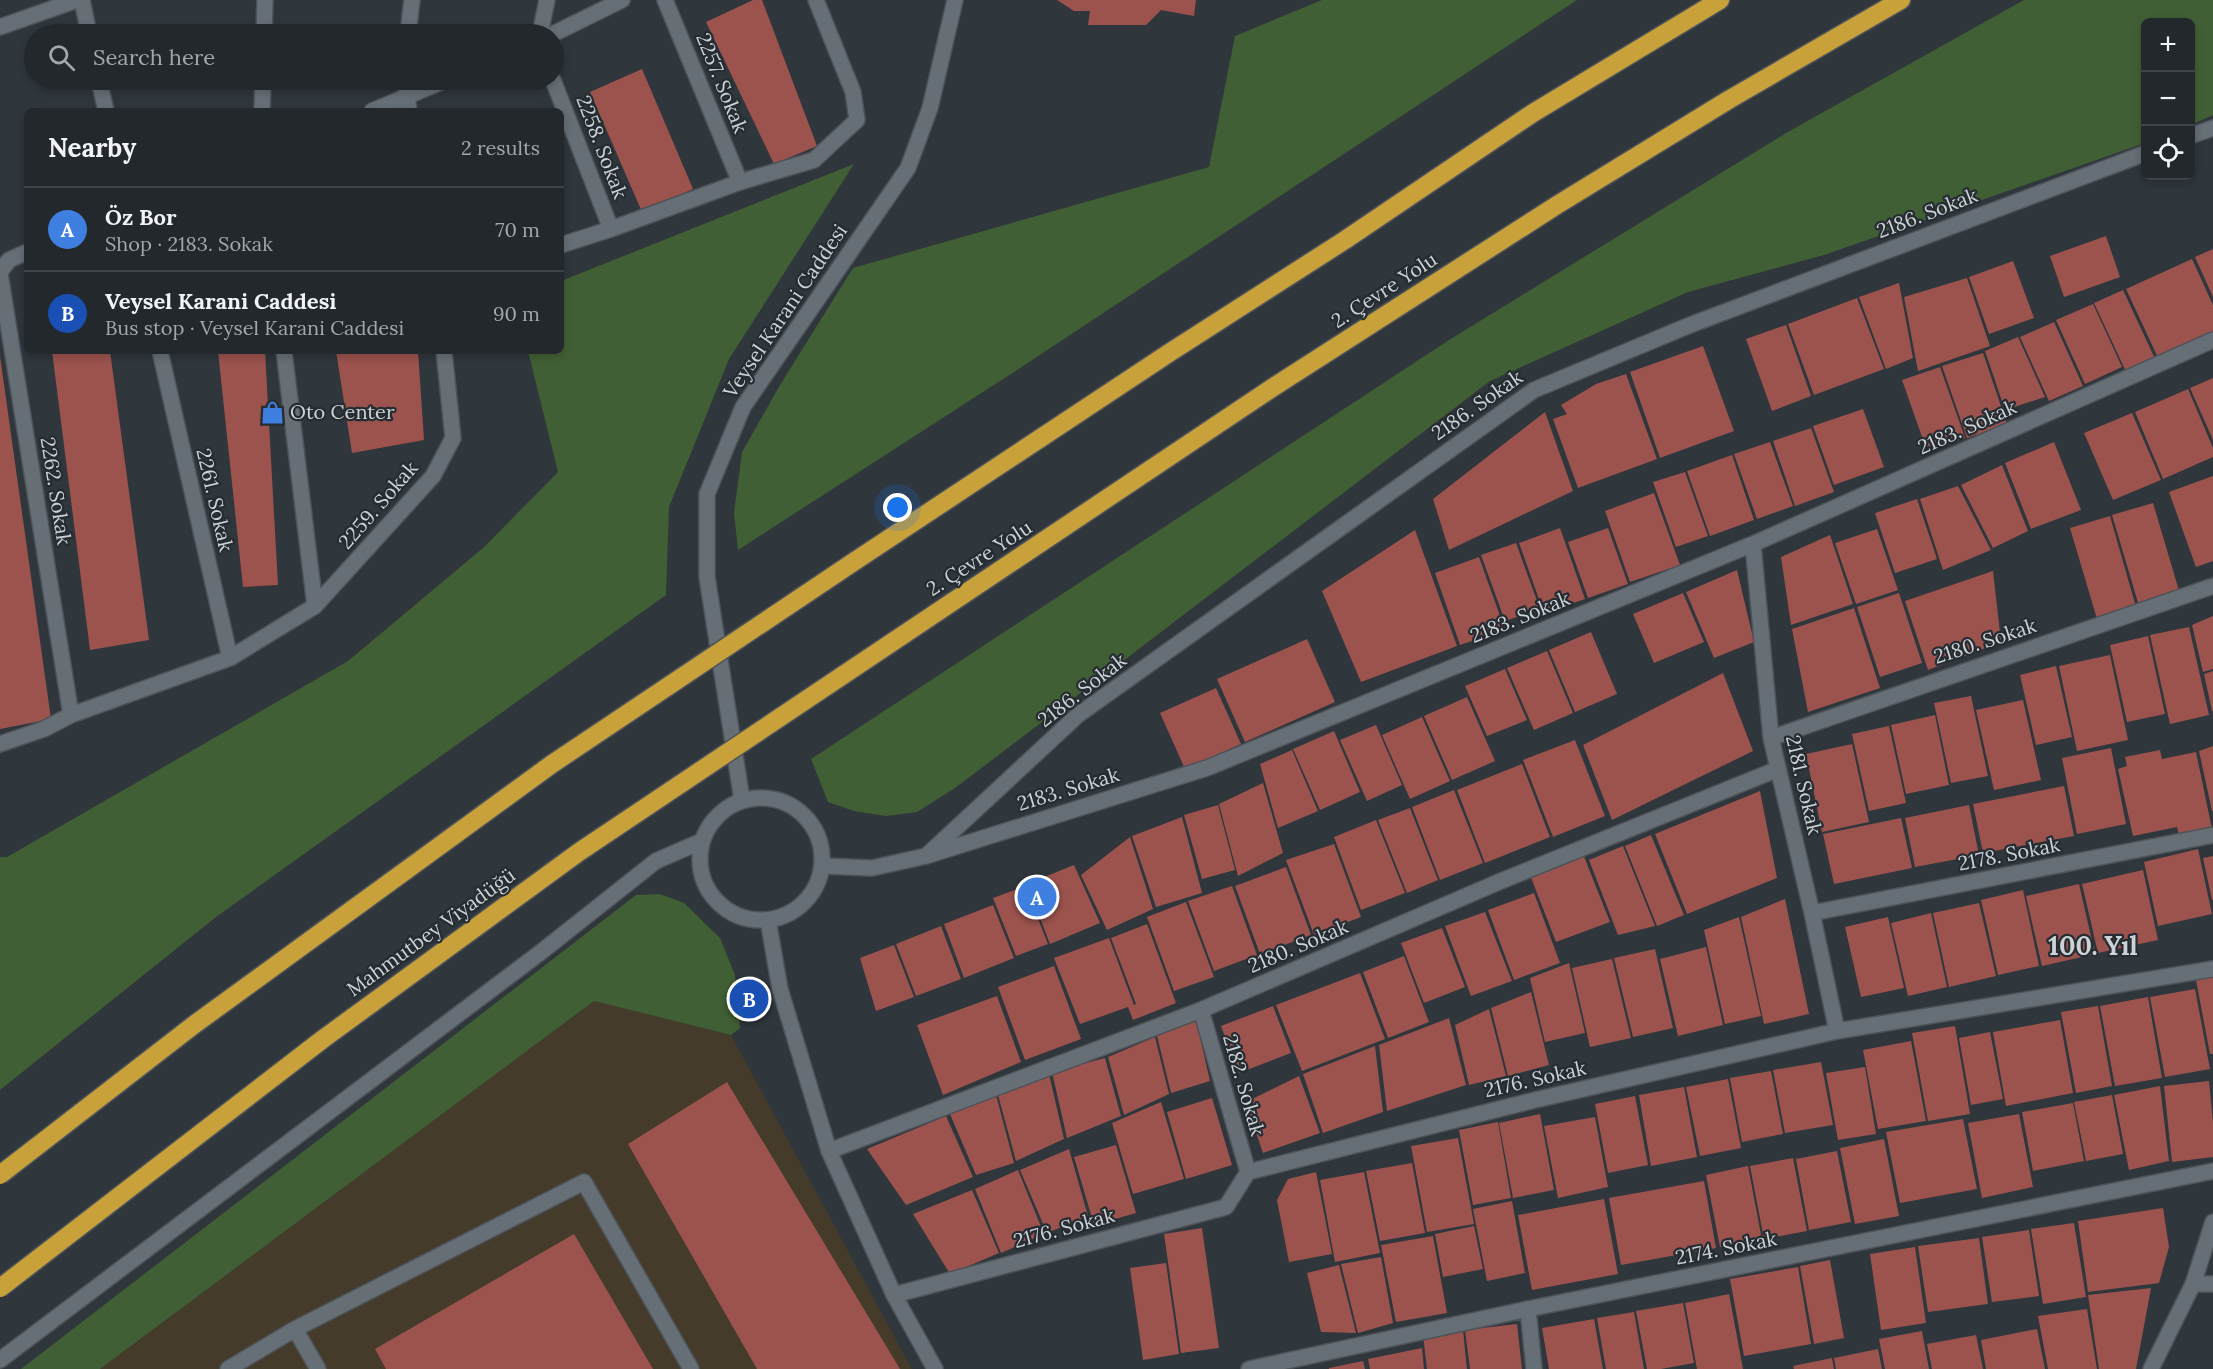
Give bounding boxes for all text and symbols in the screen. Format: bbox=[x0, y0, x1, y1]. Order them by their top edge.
map controls bbox=[2141, 18, 2195, 180]
button: + bbox=[2141, 18, 2195, 72]
search box bbox=[24, 24, 564, 90]
street label: 2257. Sokak bbox=[691, 29, 754, 137]
icon: search bbox=[45, 41, 78, 74]
text: Search here bbox=[93, 43, 215, 71]
button: − bbox=[2141, 72, 2195, 126]
street label: 2258. Sokak bbox=[571, 92, 634, 202]
button: locate bbox=[2141, 126, 2195, 180]
text: Nearby bbox=[48, 131, 136, 164]
text: 2 results bbox=[461, 135, 540, 160]
street label: 2186. Sokak bbox=[1873, 182, 1981, 243]
text: Öz Bor bbox=[105, 203, 177, 231]
text: A bbox=[61, 217, 74, 242]
text: 70 m bbox=[495, 217, 540, 242]
street label: Veysel Karani Caddesi bbox=[717, 219, 852, 403]
text: Shop · 2183. Sokak bbox=[105, 231, 273, 256]
street label: 2. Çevre Yolu bbox=[1326, 246, 1441, 333]
text: Veysel Karani Caddesi bbox=[105, 287, 337, 315]
text: B bbox=[61, 301, 74, 326]
text: 90 m bbox=[493, 301, 540, 326]
text: Bus stop · Veysel Karani Caddesi bbox=[105, 315, 404, 340]
street label: 2186. Sokak bbox=[1426, 364, 1527, 445]
street label: 2183. Sokak bbox=[1914, 394, 2020, 459]
shop icon: Oto Center bbox=[259, 399, 285, 425]
place label: Oto Center bbox=[290, 399, 395, 424]
street label: 2262. Sokak bbox=[36, 435, 77, 547]
street label: 2261. Sokak bbox=[191, 446, 240, 554]
street label: 2259. Sokak bbox=[333, 455, 423, 554]
your location bbox=[883, 493, 912, 522]
street label: 2. Çevre Yolu bbox=[921, 514, 1036, 601]
street label: 2183. Sokak bbox=[1466, 585, 1574, 648]
street label: 2180. Sokak bbox=[1930, 612, 2040, 669]
street label: 2186. Sokak bbox=[1032, 647, 1131, 732]
street label: 2181. Sokak bbox=[1781, 733, 1828, 837]
street label: 2183. Sokak bbox=[1014, 761, 1122, 816]
street label: 2178. Sokak bbox=[1956, 831, 2062, 876]
street label: Mahmutbey Viyadüğü bbox=[341, 862, 520, 1001]
pin: A bbox=[1018, 874, 1056, 920]
street label: 2180. Sokak bbox=[1244, 913, 1352, 978]
district label: 100. Yıl bbox=[2048, 929, 2138, 962]
pin: B bbox=[730, 976, 768, 1022]
street label: 2182. Sokak bbox=[1218, 1031, 1271, 1139]
street label: 2176. Sokak bbox=[1481, 1055, 1589, 1102]
street label: 2176. Sokak bbox=[1010, 1202, 1117, 1253]
street label: 2174. Sokak bbox=[1673, 1225, 1779, 1270]

